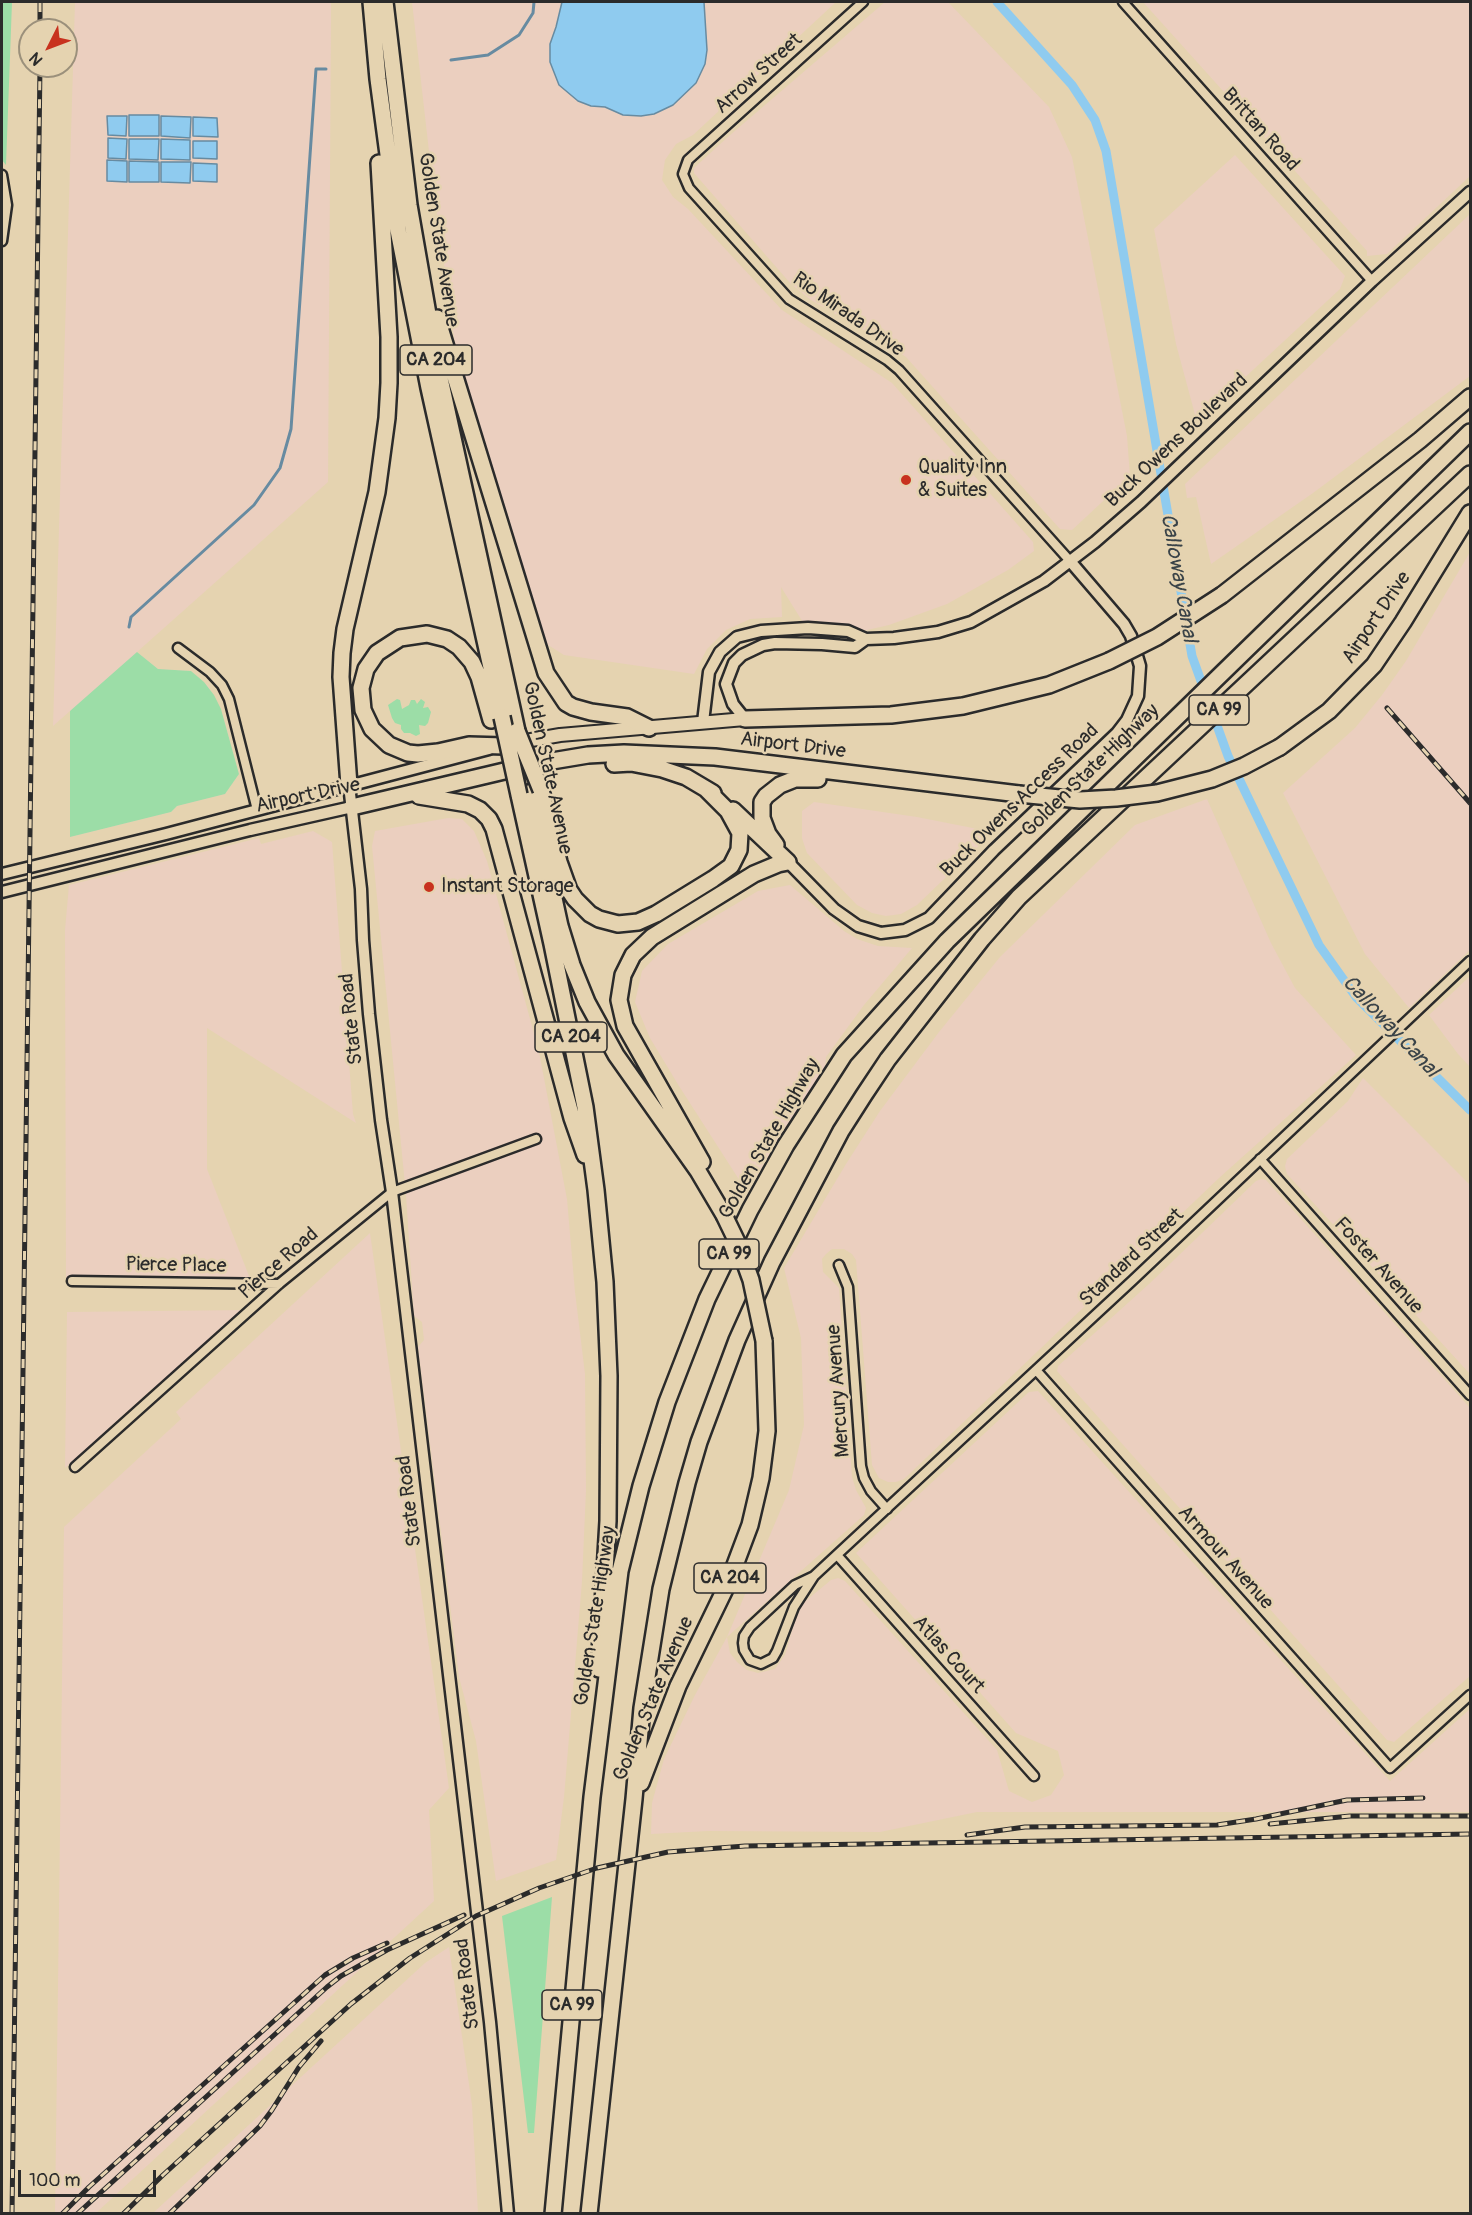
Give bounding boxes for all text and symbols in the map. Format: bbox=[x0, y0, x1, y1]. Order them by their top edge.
north arrow bbox=[18, 18, 78, 78]
street label: Arrow Street bbox=[710, 28, 808, 120]
text: N bbox=[25, 48, 47, 69]
street label: Brittan Road bbox=[1216, 83, 1304, 177]
street label: Golden State Avenue bbox=[412, 151, 464, 329]
street label: Rio Mirada Drive bbox=[788, 268, 908, 362]
road number: CA 204 bbox=[400, 345, 472, 375]
street label: Buck Owens Boulevard bbox=[1101, 369, 1253, 513]
place label: Quality Inn & Suites bbox=[918, 456, 1007, 503]
marker: Quality Inn & Suites bbox=[899, 473, 913, 487]
water label: Calloway Canal bbox=[1154, 512, 1202, 644]
street label: Airport Drive bbox=[1337, 567, 1417, 669]
street label: Golden State Avenue bbox=[517, 679, 577, 857]
road number: CA 99 bbox=[1189, 695, 1249, 725]
street label: Golden State Highway bbox=[1017, 699, 1165, 843]
street label: Buck Owens Access Road bbox=[936, 719, 1104, 883]
street label: Airport Drive bbox=[739, 728, 847, 764]
street label: Airport Drive bbox=[254, 773, 362, 819]
place label: Instant Storage bbox=[441, 875, 574, 899]
marker: Instant Storage bbox=[422, 880, 436, 894]
water label: Calloway Canal bbox=[1336, 971, 1444, 1083]
street label: State Road bbox=[335, 972, 369, 1066]
road number: CA 204 bbox=[535, 1022, 607, 1052]
street label: Golden State Highway bbox=[714, 1054, 826, 1224]
street label: Standard Street bbox=[1075, 1204, 1189, 1312]
street label: Foster Avenue bbox=[1328, 1213, 1428, 1319]
street label: Pierce Road bbox=[234, 1223, 324, 1305]
road number: CA 99 bbox=[699, 1239, 759, 1269]
street label: Pierce Place bbox=[125, 1253, 227, 1279]
street label: Mercury Avenue bbox=[822, 1324, 856, 1458]
street label: State Road bbox=[392, 1454, 428, 1548]
street label: Armour Avenue bbox=[1172, 1501, 1278, 1615]
street label: Golden State Highway bbox=[570, 1524, 622, 1708]
road number: CA 204 bbox=[694, 1563, 766, 1593]
street label: Atlas Court bbox=[907, 1611, 989, 1699]
street label: Golden State Avenue bbox=[609, 1613, 699, 1785]
street label: State Road bbox=[450, 1937, 486, 2031]
road number: CA 99 bbox=[542, 1990, 602, 2020]
scale bar bbox=[21, 2158, 159, 2196]
text: 100 m bbox=[29, 2169, 81, 2192]

